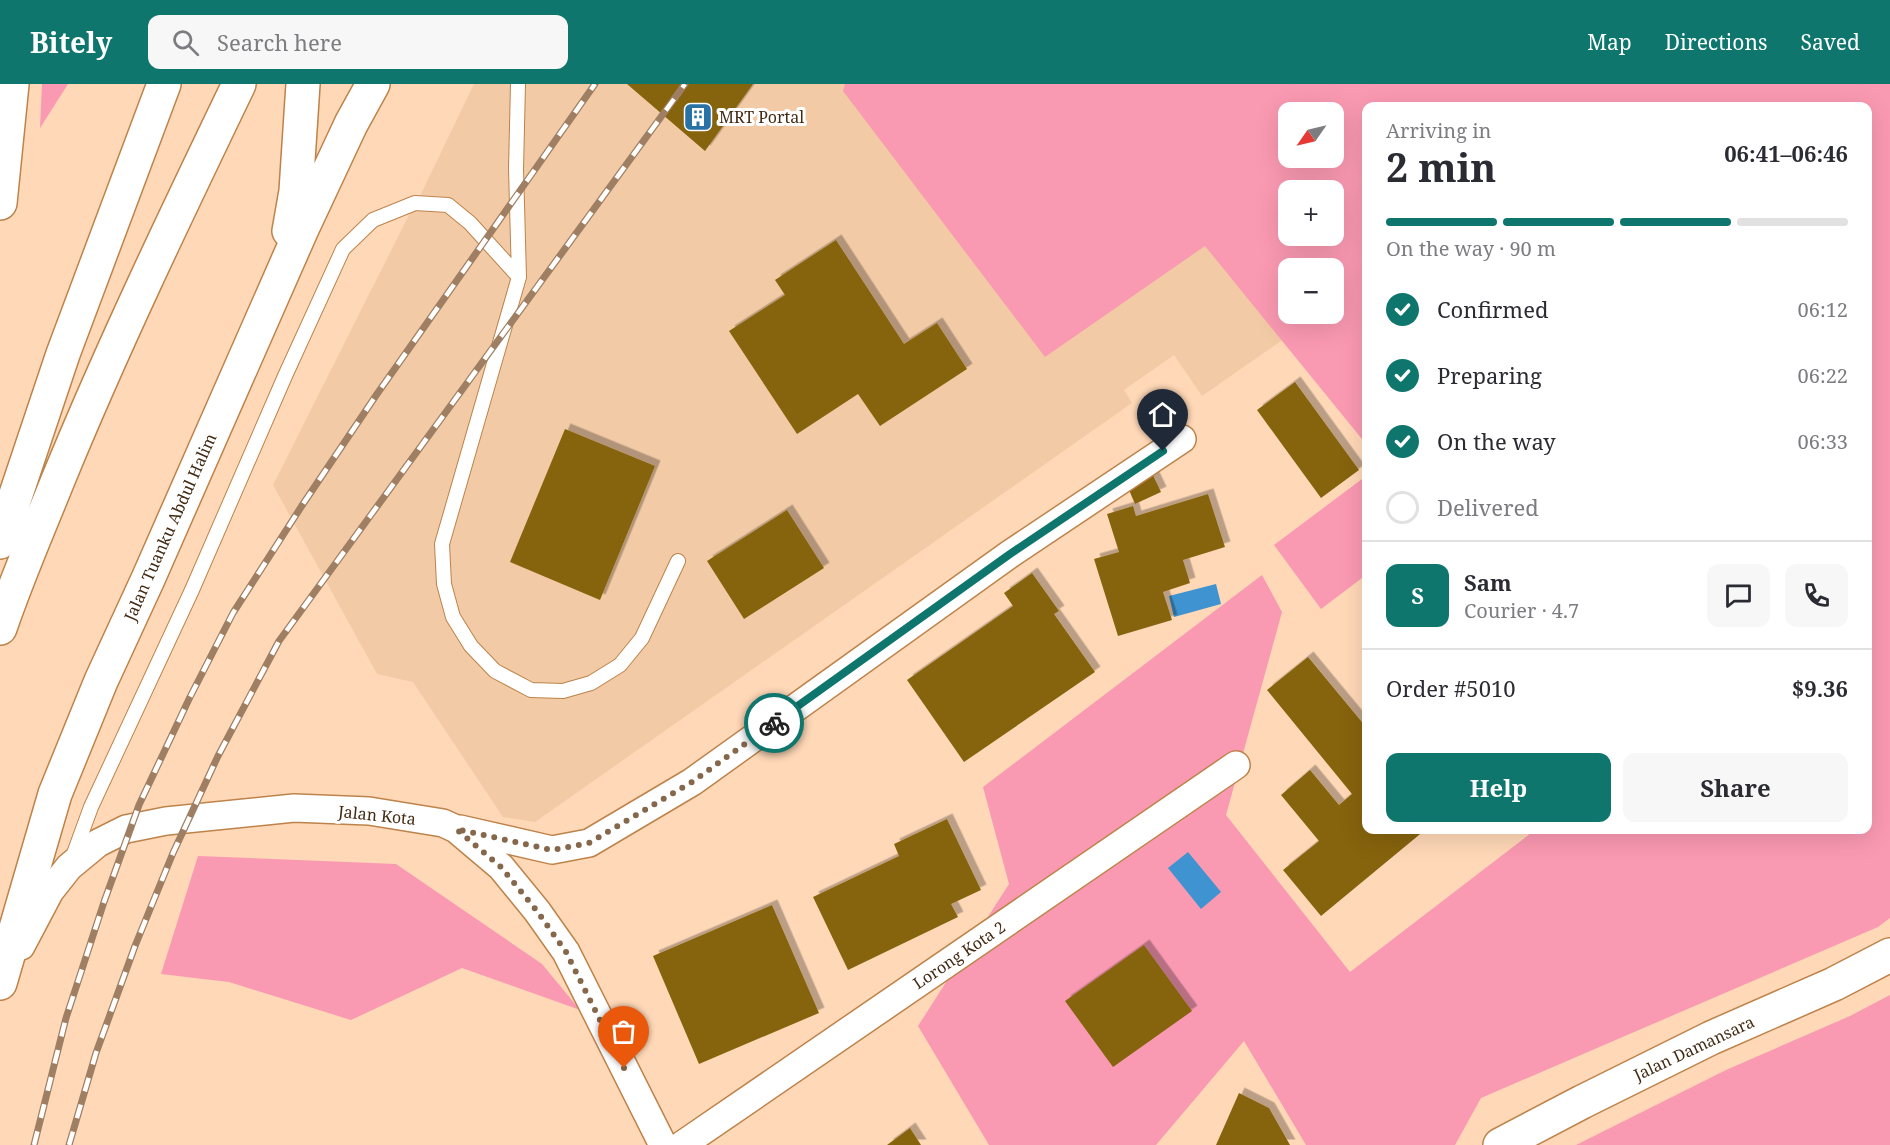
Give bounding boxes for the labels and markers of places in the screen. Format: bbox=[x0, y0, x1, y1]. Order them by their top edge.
building icon: MRT Portal bbox=[682, 101, 714, 133]
place label: MRT Portal bbox=[719, 106, 804, 128]
pin bbox=[1137, 389, 1188, 451]
pin bbox=[598, 1006, 649, 1068]

